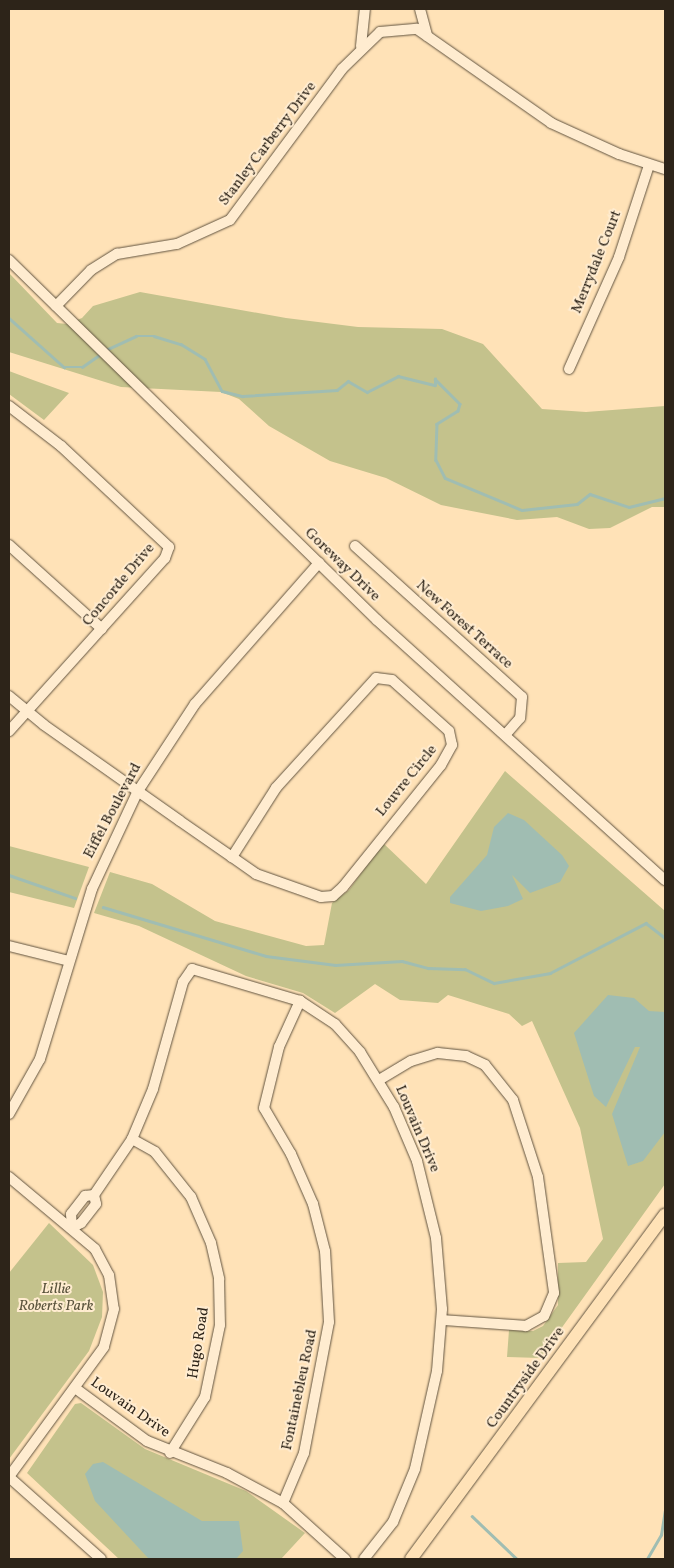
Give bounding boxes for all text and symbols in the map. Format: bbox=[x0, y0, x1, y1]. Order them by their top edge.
street label: Stanley Carberry Drive bbox=[215, 78, 321, 210]
street label: Merrydale Court bbox=[568, 208, 626, 316]
street label: Goreway Drive bbox=[300, 524, 384, 606]
street label: Concorde Drive bbox=[79, 540, 159, 630]
street label: New Forest Terrace bbox=[411, 576, 517, 674]
street label: Louvre Circle bbox=[373, 741, 441, 821]
street label: Eiffel Boulevard bbox=[80, 760, 146, 862]
street label: Louvain Drive bbox=[391, 1083, 443, 1175]
park label: Lillie Roberts Park bbox=[18, 1280, 94, 1315]
street label: Hugo Road bbox=[184, 1306, 214, 1380]
street label: Countryside Drive bbox=[483, 1324, 569, 1432]
street label: Fontainebleu Road bbox=[278, 1328, 322, 1452]
street label: Louvain Drive bbox=[87, 1374, 173, 1442]

